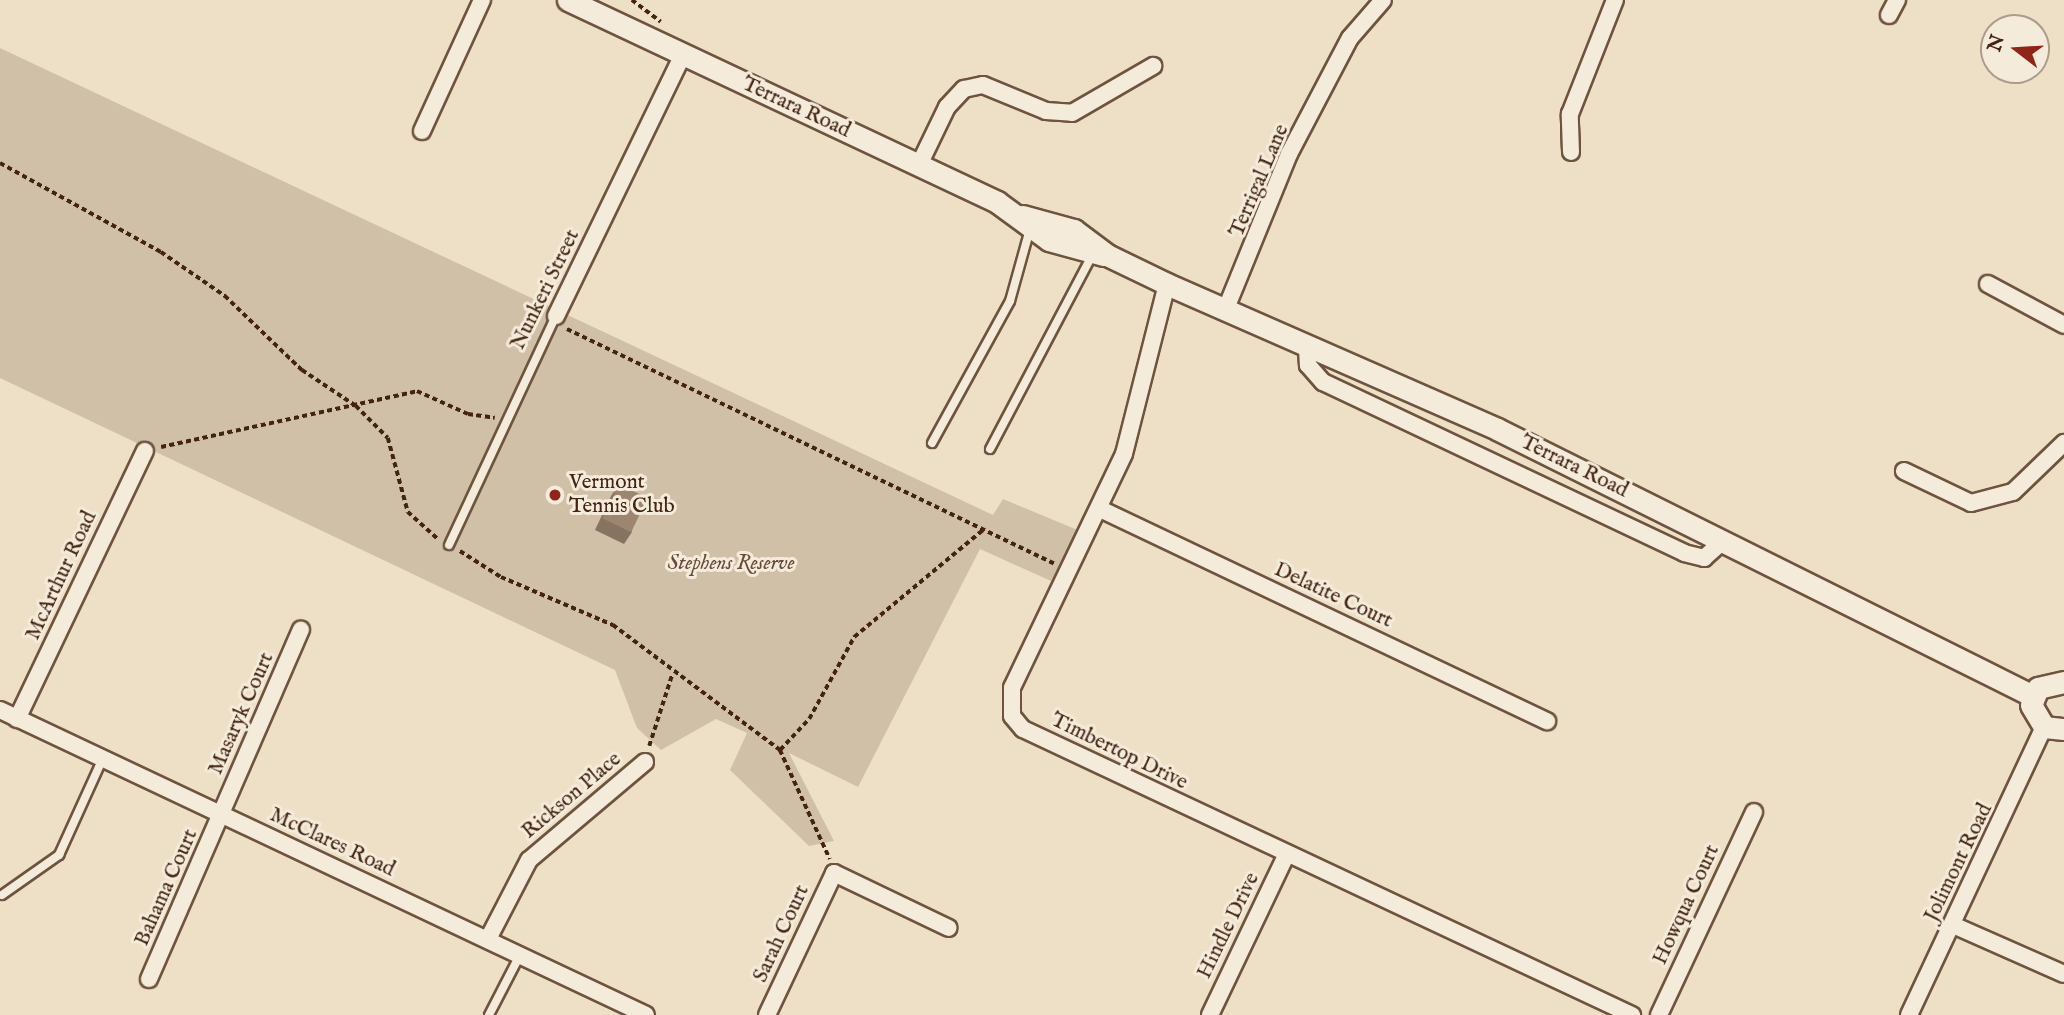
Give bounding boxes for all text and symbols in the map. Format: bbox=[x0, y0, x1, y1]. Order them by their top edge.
north arrow bbox=[1980, 14, 2050, 84]
text: N bbox=[1983, 32, 2011, 55]
street label: Terrara Road bbox=[738, 72, 854, 144]
street label: Terrigal Lane bbox=[1225, 121, 1295, 241]
street label: Nunkeri Street bbox=[506, 226, 586, 354]
street label: Terrara Road bbox=[1516, 430, 1632, 504]
place label: Vermont Tennis Club bbox=[569, 470, 675, 520]
marker: Vermont Tennis Club bbox=[547, 487, 563, 503]
street label: McArthur Road bbox=[21, 507, 103, 645]
park label: Stephens Reserve bbox=[668, 551, 794, 577]
street label: Delatite Court bbox=[1270, 558, 1396, 634]
street label: Masaryk Court bbox=[204, 649, 280, 779]
street label: Timbertop Drive bbox=[1047, 708, 1191, 796]
street label: Rickson Place bbox=[517, 747, 627, 845]
street label: Jolimont Road bbox=[1920, 800, 1998, 926]
street label: McClares Road bbox=[265, 803, 399, 883]
street label: Bahama Court bbox=[130, 826, 204, 950]
street label: Howqua Court bbox=[1648, 841, 1726, 969]
street label: Hindle Drive bbox=[1193, 869, 1265, 983]
street label: Sarah Court bbox=[749, 881, 815, 987]

